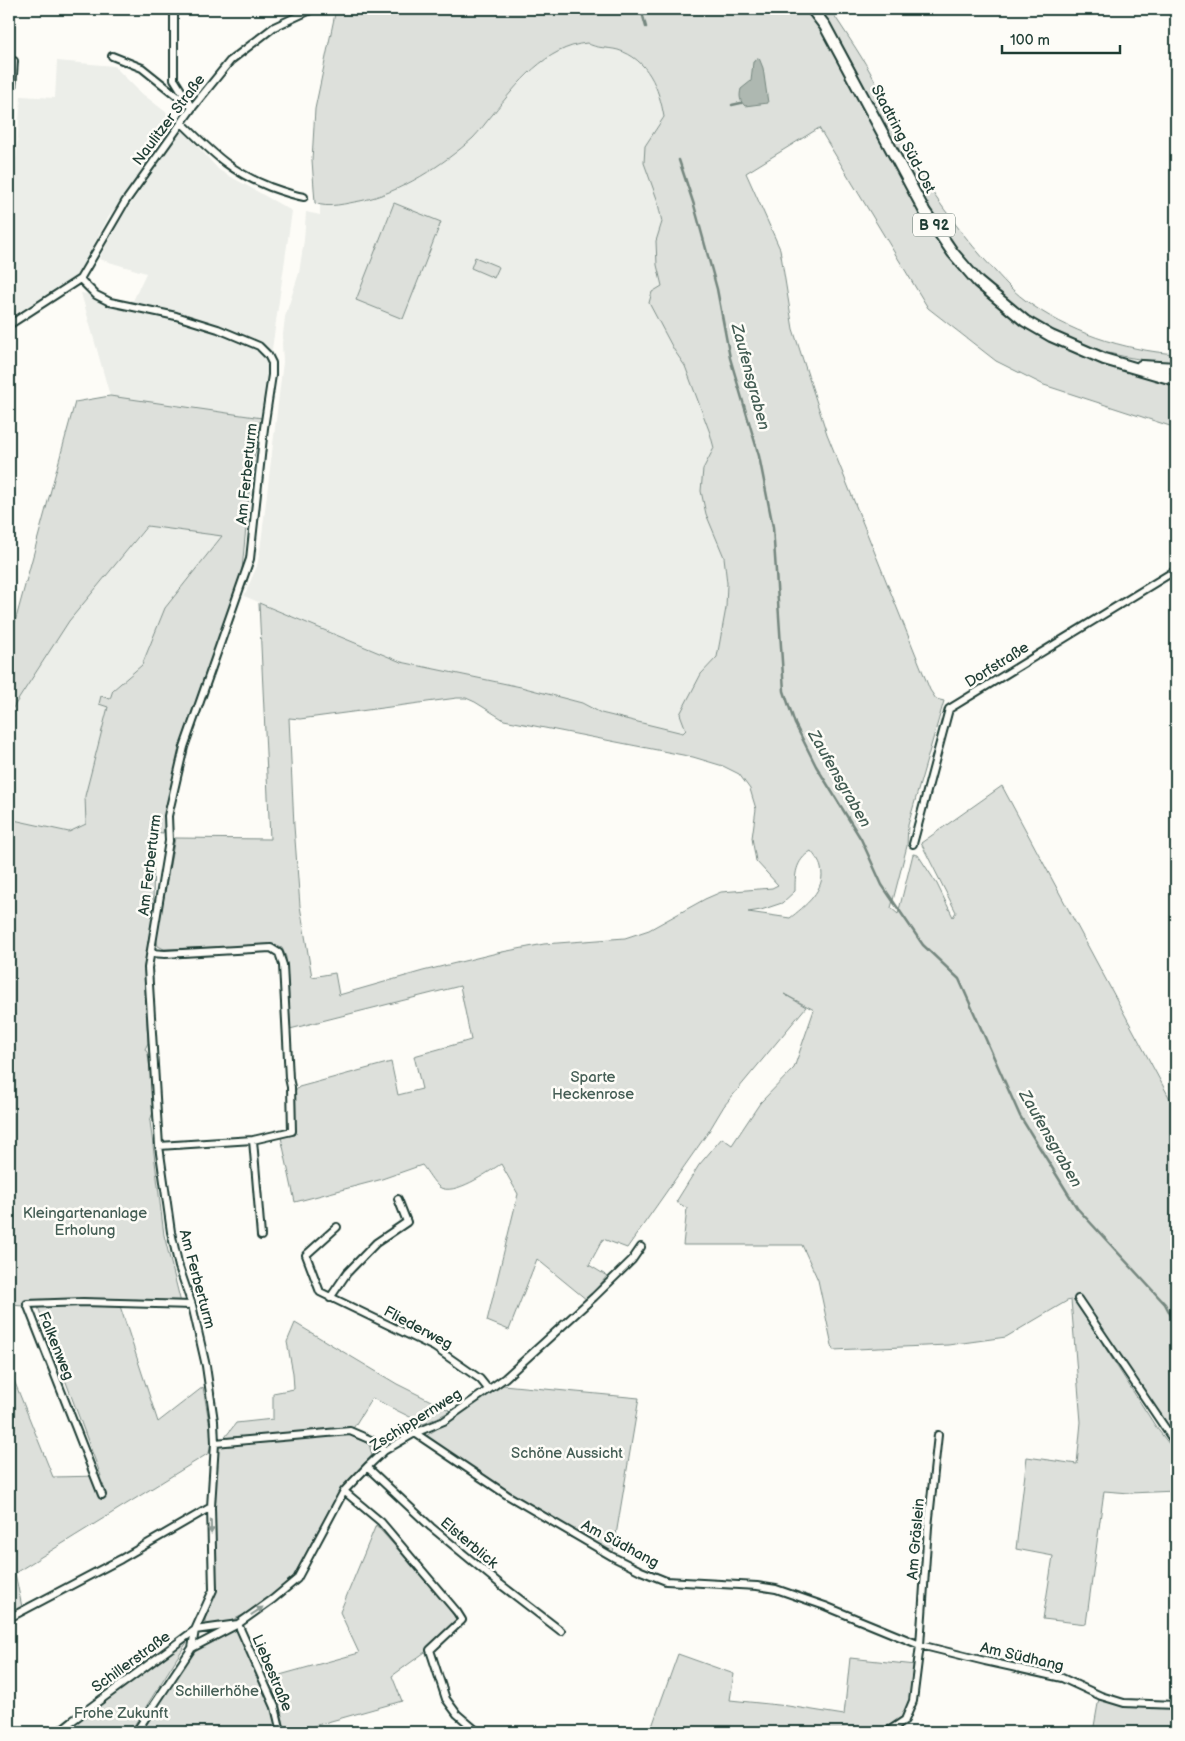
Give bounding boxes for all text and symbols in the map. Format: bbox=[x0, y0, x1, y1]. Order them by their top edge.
scale bar bbox=[1002, 22, 1120, 54]
text: 100 m bbox=[1010, 31, 1050, 50]
street label: Naulitzer Straße bbox=[129, 71, 209, 169]
street label: Stadtring Süd-Ost bbox=[866, 82, 940, 197]
road number: B 92 bbox=[913, 214, 955, 236]
water label: Zaufensgraben bbox=[726, 321, 773, 432]
street label: Am Ferberturm bbox=[232, 422, 262, 526]
street label: Dorfstraße bbox=[962, 638, 1033, 692]
water label: Zaufensgraben bbox=[803, 726, 875, 831]
street label: Am Ferberturm bbox=[134, 813, 166, 917]
park label: Sparte Heckenrose bbox=[552, 1068, 634, 1104]
water label: Zaufensgraben bbox=[1014, 1086, 1086, 1191]
park label: Kleingartenanlage Erholung bbox=[23, 1204, 147, 1240]
street label: Am Ferberturm bbox=[175, 1227, 219, 1331]
street label: Fliederweg bbox=[380, 1302, 456, 1354]
street label: Falkenweg bbox=[34, 1309, 78, 1383]
street label: Zschippernweg bbox=[366, 1384, 465, 1456]
park label: Schöne Aussicht bbox=[511, 1444, 623, 1463]
street label: Am Gräslein bbox=[903, 1497, 929, 1581]
street label: Elsterblick bbox=[436, 1513, 502, 1573]
street label: Am Südhang bbox=[578, 1516, 662, 1572]
one-way arrow bbox=[207, 1519, 215, 1535]
one-way arrow bbox=[250, 1606, 264, 1616]
street label: Schillerstraße bbox=[88, 1627, 174, 1697]
street label: Liebestraße bbox=[247, 1632, 297, 1714]
street label: Am Südhang bbox=[978, 1638, 1066, 1676]
park label: Schillerhöhe bbox=[175, 1682, 259, 1701]
park label: Frohe Zukunft bbox=[74, 1704, 169, 1723]

